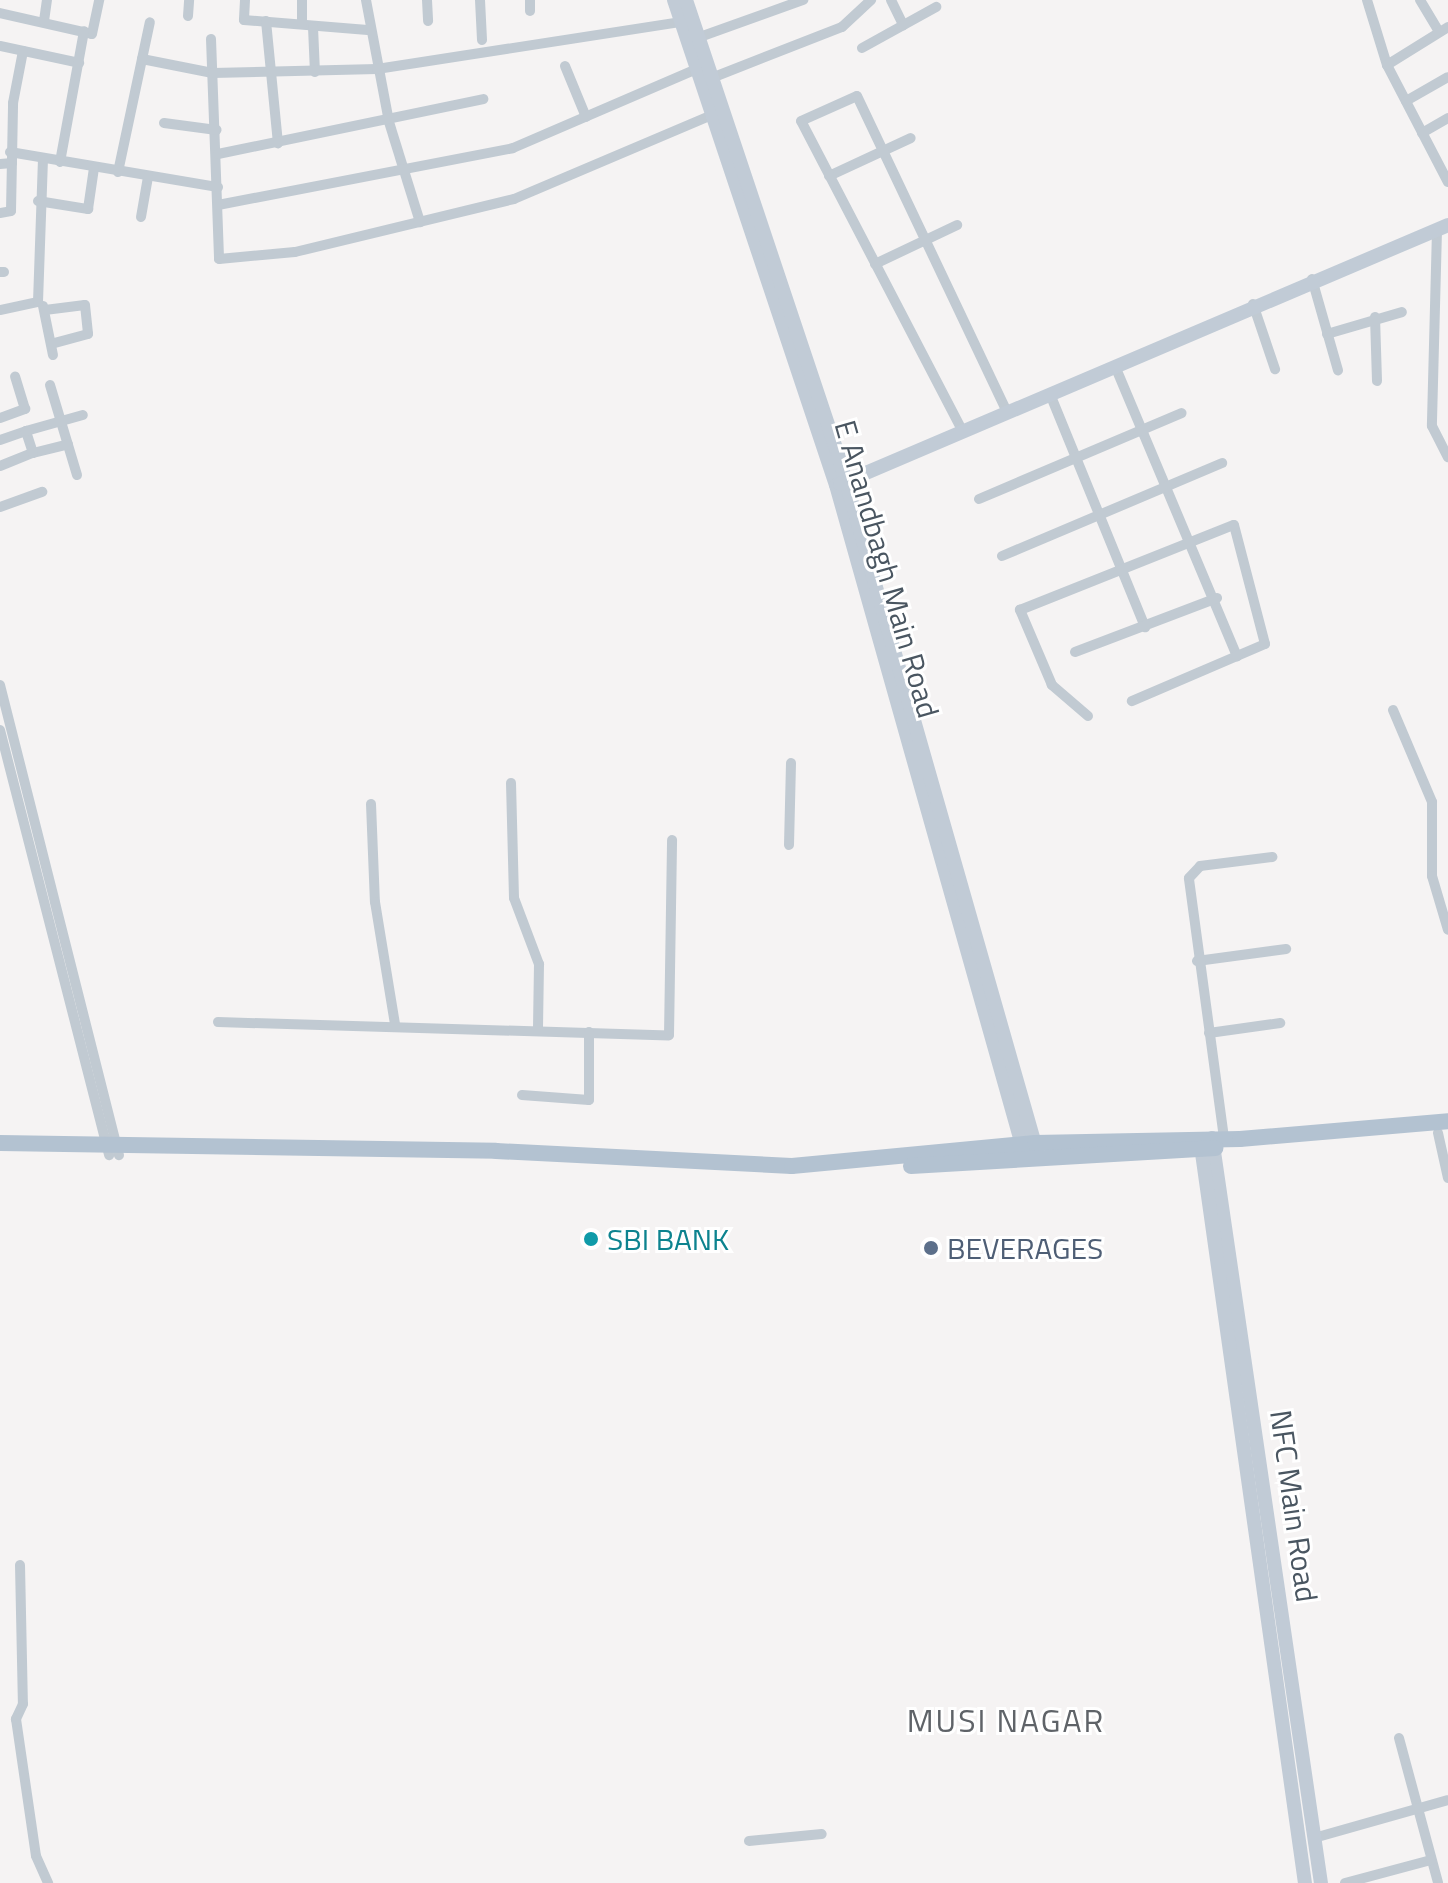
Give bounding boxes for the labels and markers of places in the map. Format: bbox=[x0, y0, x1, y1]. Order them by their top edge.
place label: SBI BANK bbox=[607, 1221, 729, 1257]
marker: SBI BANK bbox=[582, 1230, 600, 1248]
place label: BEVERAGES bbox=[947, 1230, 1103, 1266]
marker: BEVERAGES bbox=[922, 1239, 940, 1257]

